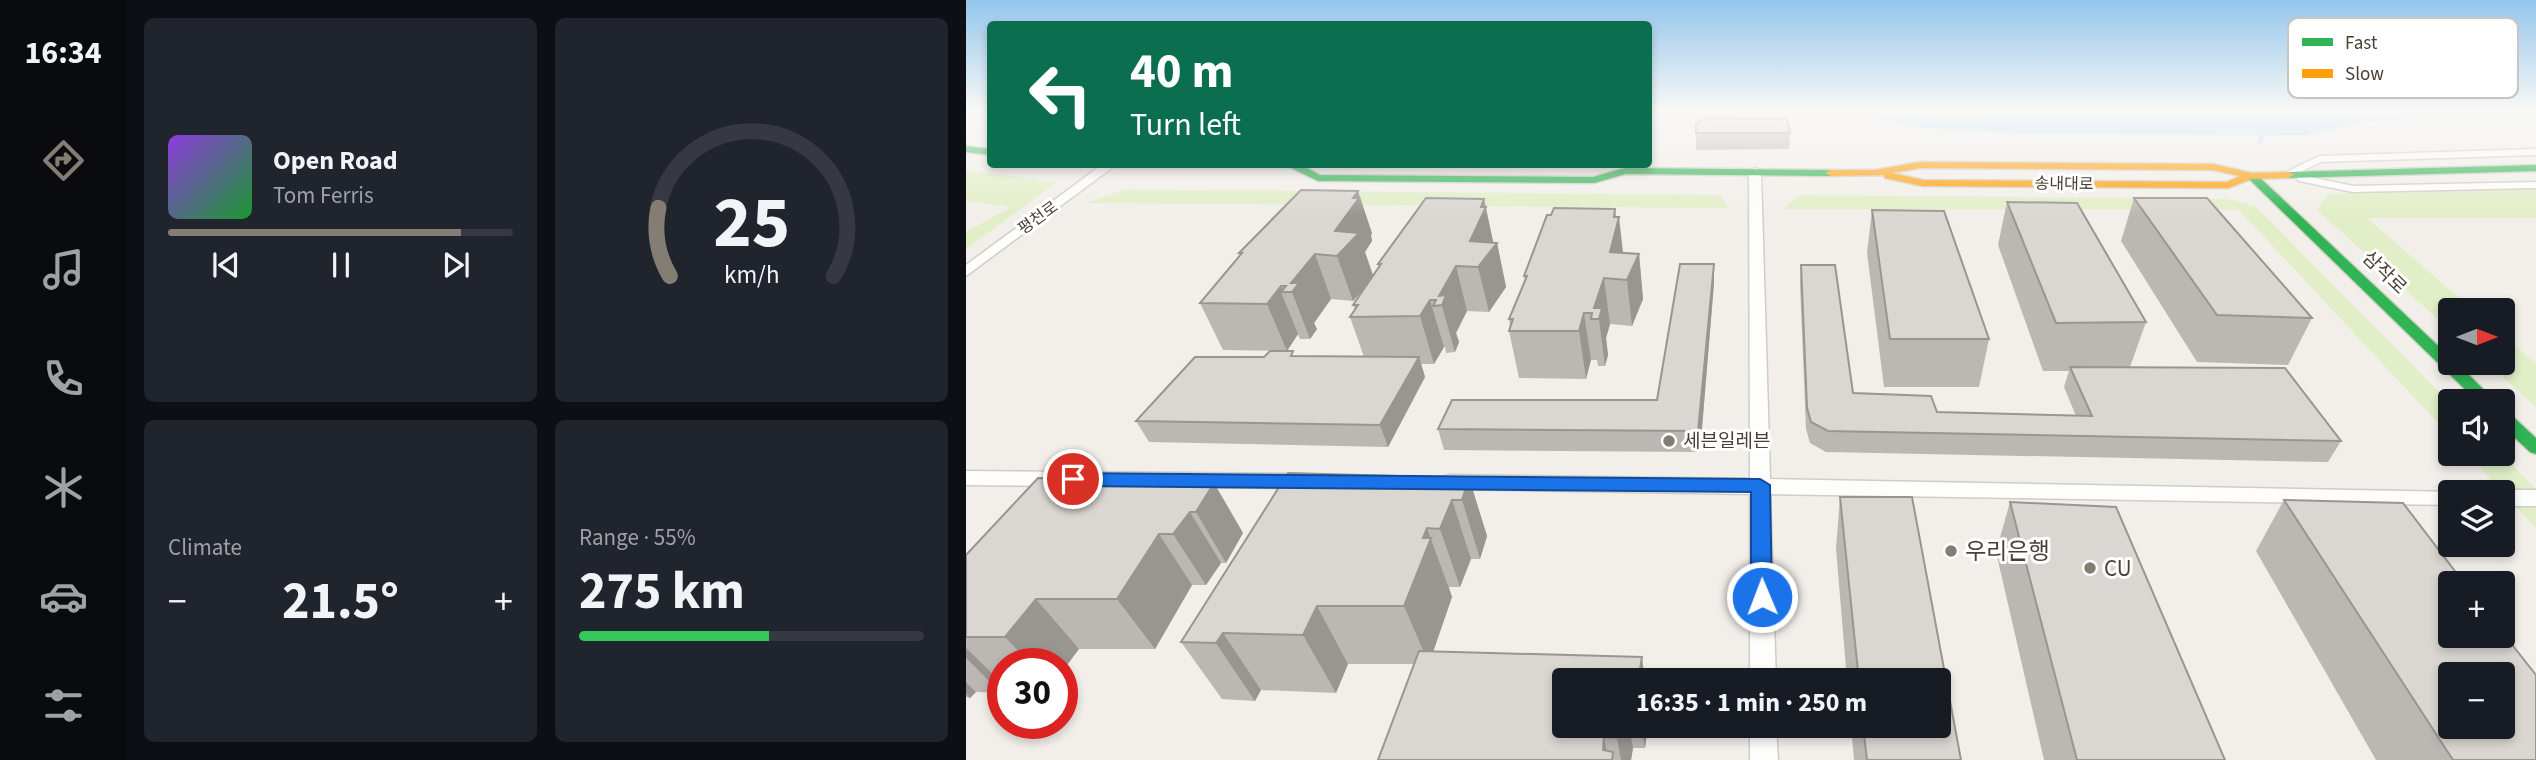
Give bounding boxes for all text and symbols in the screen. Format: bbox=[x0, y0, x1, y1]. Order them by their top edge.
legend bbox=[2288, 18, 2518, 98]
text: 16:34 bbox=[24, 30, 102, 76]
text: Fast bbox=[2345, 30, 2378, 57]
text: 40 m bbox=[1130, 37, 1234, 107]
icon: left bbox=[1015, 49, 1106, 140]
text: Slow bbox=[2345, 61, 2384, 88]
text: Turn left bbox=[1130, 102, 1241, 148]
icon: directions bbox=[39, 136, 88, 185]
text: Open Road bbox=[273, 142, 398, 179]
text: 25 bbox=[713, 171, 790, 275]
street label: 송내대로 bbox=[2034, 172, 2094, 196]
text: Tom Ferris bbox=[273, 179, 374, 212]
street label: 평천로 bbox=[1014, 196, 1063, 240]
icon: music bbox=[39, 245, 88, 294]
street label: 삼작로 bbox=[2356, 245, 2412, 301]
icon: previous bbox=[207, 246, 245, 284]
icon: pause bbox=[322, 246, 360, 284]
icon: next bbox=[437, 246, 475, 284]
text: km/h bbox=[724, 257, 779, 293]
north arrow bbox=[2438, 298, 2515, 374]
map controls bbox=[2438, 298, 2515, 739]
icon: phone bbox=[39, 354, 88, 403]
button: sound bbox=[2438, 389, 2515, 466]
place label: 세븐일레븐 bbox=[1683, 428, 1770, 455]
marker: 세븐일레븐 bbox=[1661, 433, 1677, 449]
pin bbox=[1043, 449, 1103, 509]
icon: arrive bbox=[1054, 460, 1092, 498]
icon: climate bbox=[39, 463, 88, 512]
button: layers bbox=[2438, 480, 2515, 557]
text: Range · 55% bbox=[579, 521, 696, 554]
text: Climate bbox=[168, 531, 242, 564]
place label: 우리은행 bbox=[1965, 535, 2050, 568]
marker: 우리은행 bbox=[1943, 543, 1959, 559]
place label: CU bbox=[2104, 552, 2132, 585]
text: 275 km bbox=[579, 555, 745, 629]
position arrow bbox=[1725, 560, 1799, 634]
marker: CU bbox=[2082, 560, 2098, 576]
text: 21.5° bbox=[282, 565, 399, 639]
button: + bbox=[2438, 571, 2515, 648]
icon: car bbox=[39, 572, 88, 621]
text: − bbox=[168, 575, 187, 629]
text: + bbox=[494, 575, 513, 629]
speed limit sign: 30 bbox=[987, 648, 1078, 739]
button: − bbox=[2438, 662, 2515, 739]
icon: filters bbox=[39, 681, 88, 730]
text: 16:35 · 1 min · 250 m bbox=[1636, 684, 1867, 721]

